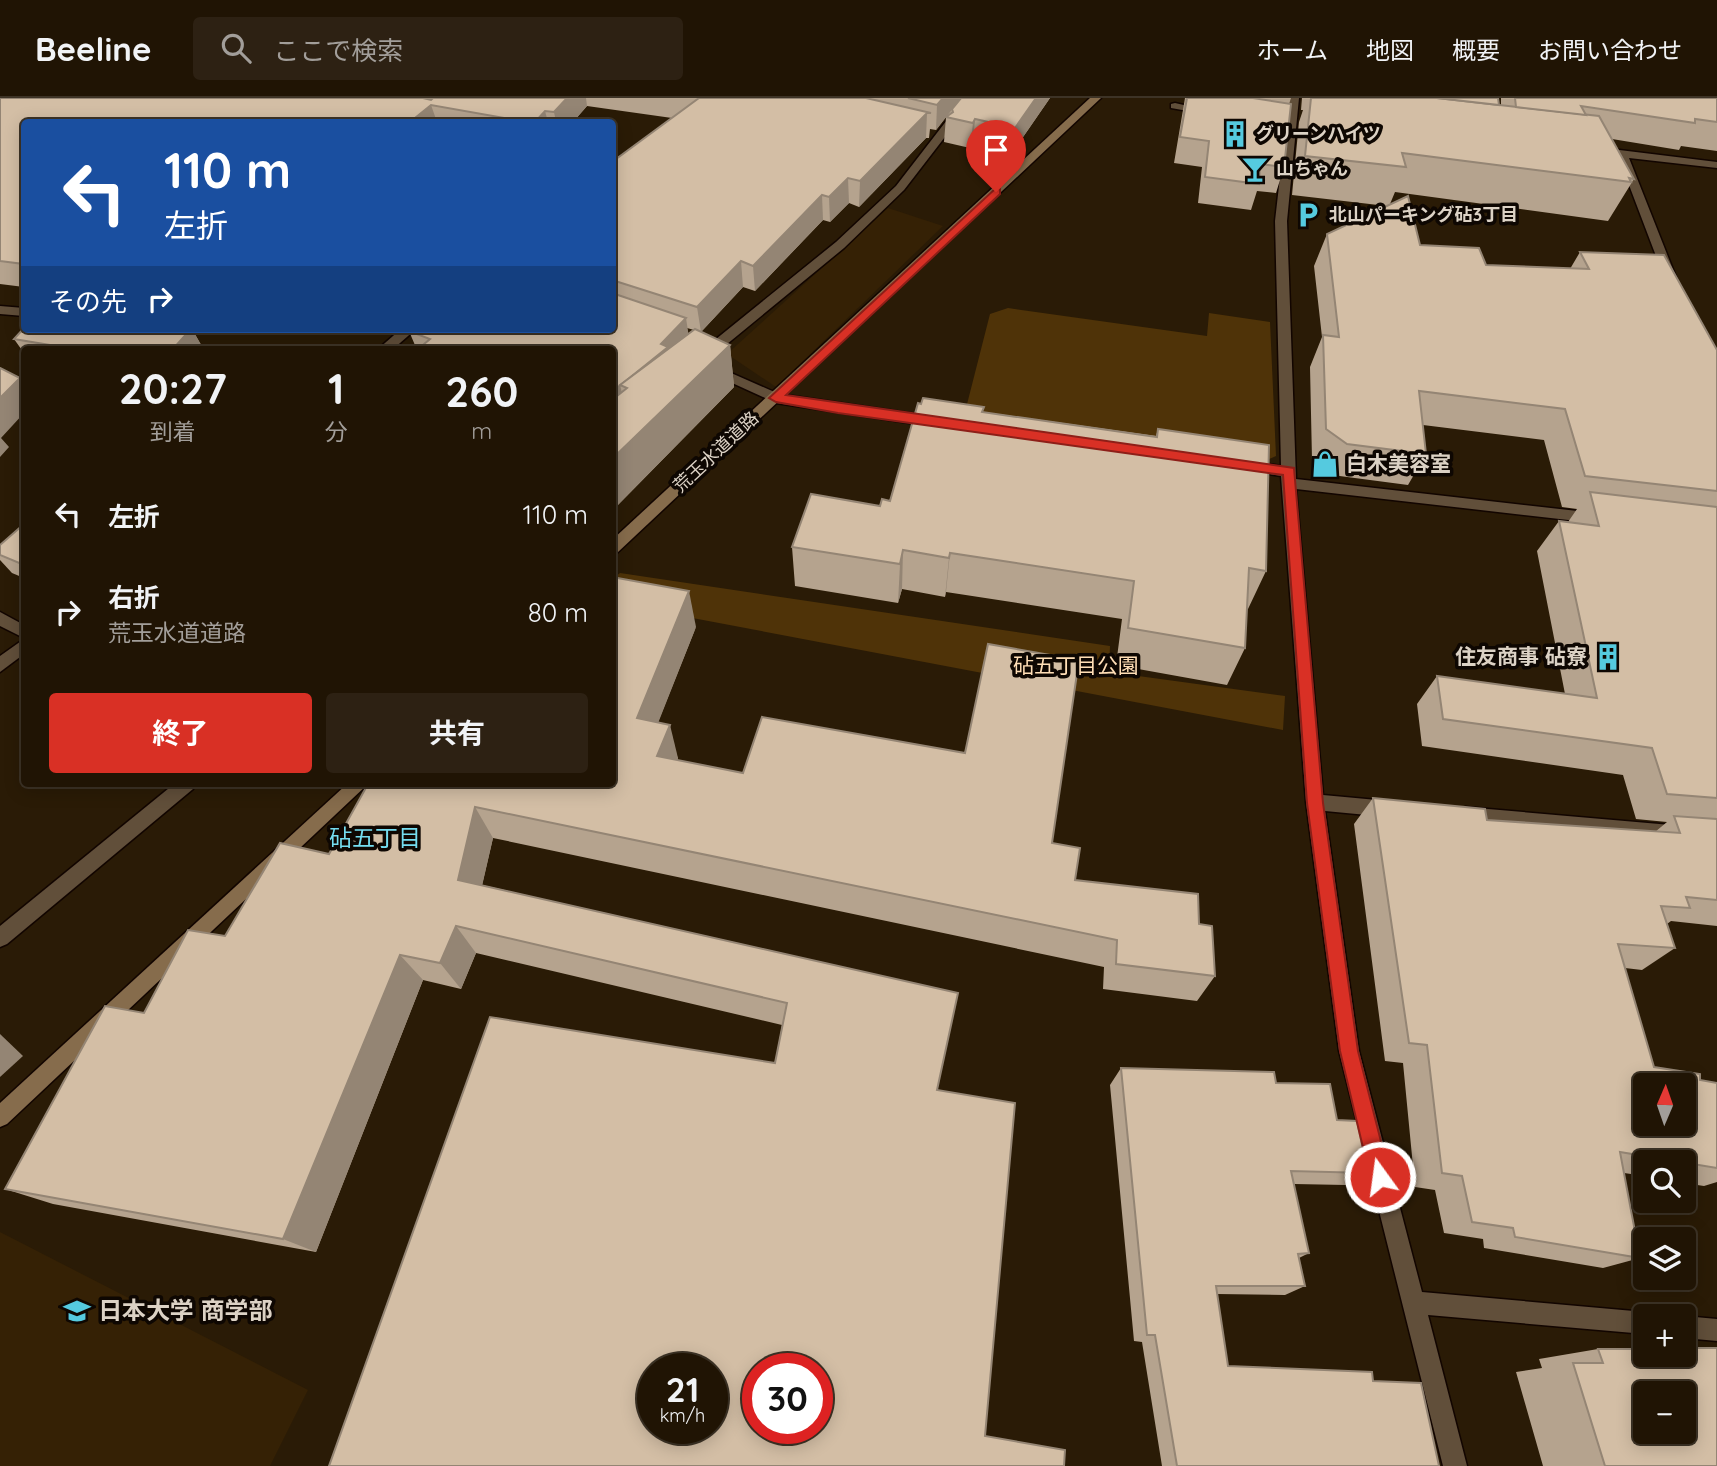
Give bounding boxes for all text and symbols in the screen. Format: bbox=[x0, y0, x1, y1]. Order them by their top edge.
search box bbox=[193, 17, 683, 80]
text: Beeline bbox=[35, 28, 151, 69]
icon: search bbox=[217, 29, 255, 67]
text: ここで検索 bbox=[273, 34, 403, 67]
text: ホーム bbox=[1257, 35, 1328, 65]
text: 地図 bbox=[1366, 35, 1414, 65]
text: 概要 bbox=[1452, 35, 1500, 65]
text: お問い合わせ bbox=[1538, 35, 1682, 65]
building icon: グリーンハイツ bbox=[1220, 119, 1250, 149]
pin bbox=[966, 120, 1026, 192]
place label: グリーンハイツ bbox=[1256, 122, 1381, 145]
icon: arrive bbox=[977, 131, 1015, 169]
text: 110 m bbox=[164, 139, 291, 200]
icon: left bbox=[49, 147, 140, 238]
bar icon: 山ちゃん bbox=[1240, 154, 1270, 184]
place label: 山ちゃん bbox=[1276, 157, 1348, 180]
parking icon: 北山パーキング砧3丁目 bbox=[1293, 200, 1323, 230]
place label: 北山パーキング砧3丁目 bbox=[1329, 203, 1518, 226]
text: 左折 bbox=[164, 205, 228, 245]
icon: right bbox=[141, 280, 179, 318]
text: その先 bbox=[49, 285, 127, 318]
text: 20:27 bbox=[119, 362, 227, 415]
text: 1 bbox=[328, 362, 344, 415]
text: 260 bbox=[445, 365, 518, 418]
street label: 荒玉水道道路 bbox=[668, 406, 763, 497]
text: m bbox=[471, 416, 492, 445]
text: 到着 bbox=[150, 417, 196, 446]
text: 分 bbox=[325, 417, 348, 446]
shop icon: 白木美容室 bbox=[1310, 449, 1340, 479]
place label: 白木美容室 bbox=[1346, 450, 1451, 476]
icon: left bbox=[49, 495, 87, 533]
text: 110 m bbox=[522, 498, 588, 531]
text: 左折 bbox=[108, 500, 160, 533]
text: 右折 bbox=[108, 581, 160, 614]
icon: right bbox=[49, 593, 87, 631]
text: 80 m bbox=[528, 596, 588, 629]
text: 荒玉水道道路 bbox=[108, 618, 246, 647]
building icon: 住友商事 砧寮 bbox=[1593, 642, 1623, 672]
place label: 住友商事 砧寮 bbox=[1455, 643, 1587, 669]
park label: 砧五丁目公園 bbox=[1013, 652, 1139, 678]
button: 終了 bbox=[49, 693, 312, 773]
button: 共有 bbox=[326, 693, 588, 773]
district label: 砧五丁目 bbox=[329, 823, 421, 852]
north arrow bbox=[1633, 1073, 1696, 1136]
map controls bbox=[1633, 1073, 1696, 1444]
position arrow bbox=[1343, 1140, 1417, 1214]
button: search bbox=[1633, 1150, 1696, 1213]
button: layers bbox=[1633, 1227, 1696, 1290]
place label: 日本大学 商学部 bbox=[98, 1295, 273, 1325]
school or university icon: 日本大学 商学部 bbox=[62, 1296, 92, 1326]
button: + bbox=[1633, 1304, 1696, 1367]
speed limit sign: 30 bbox=[742, 1353, 833, 1444]
text: 21 bbox=[666, 1367, 699, 1411]
button: − bbox=[1633, 1381, 1696, 1444]
text: km/h bbox=[660, 1404, 705, 1427]

